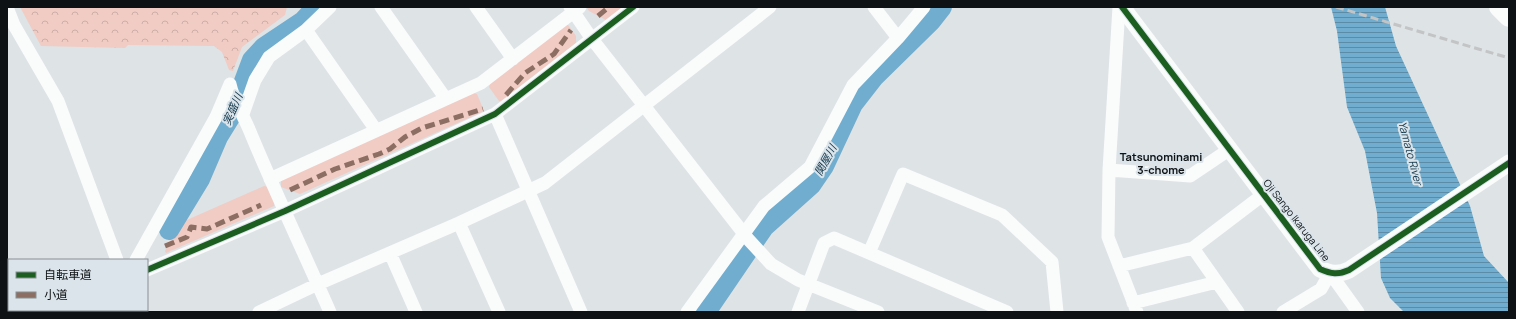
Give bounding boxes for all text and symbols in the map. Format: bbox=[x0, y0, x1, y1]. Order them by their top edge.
water label: 実盛川 bbox=[218, 90, 246, 127]
water label: Yamato River bbox=[1395, 120, 1427, 188]
water label: 関屋川 bbox=[810, 141, 840, 178]
district label: Tatsunominami 3-chome bbox=[1120, 149, 1202, 177]
street label: Oji Sango Ikaruga Line bbox=[1261, 176, 1334, 264]
legend bbox=[8, 259, 148, 311]
text: 自転車道 bbox=[44, 266, 92, 283]
text: 小道 bbox=[44, 286, 68, 303]

